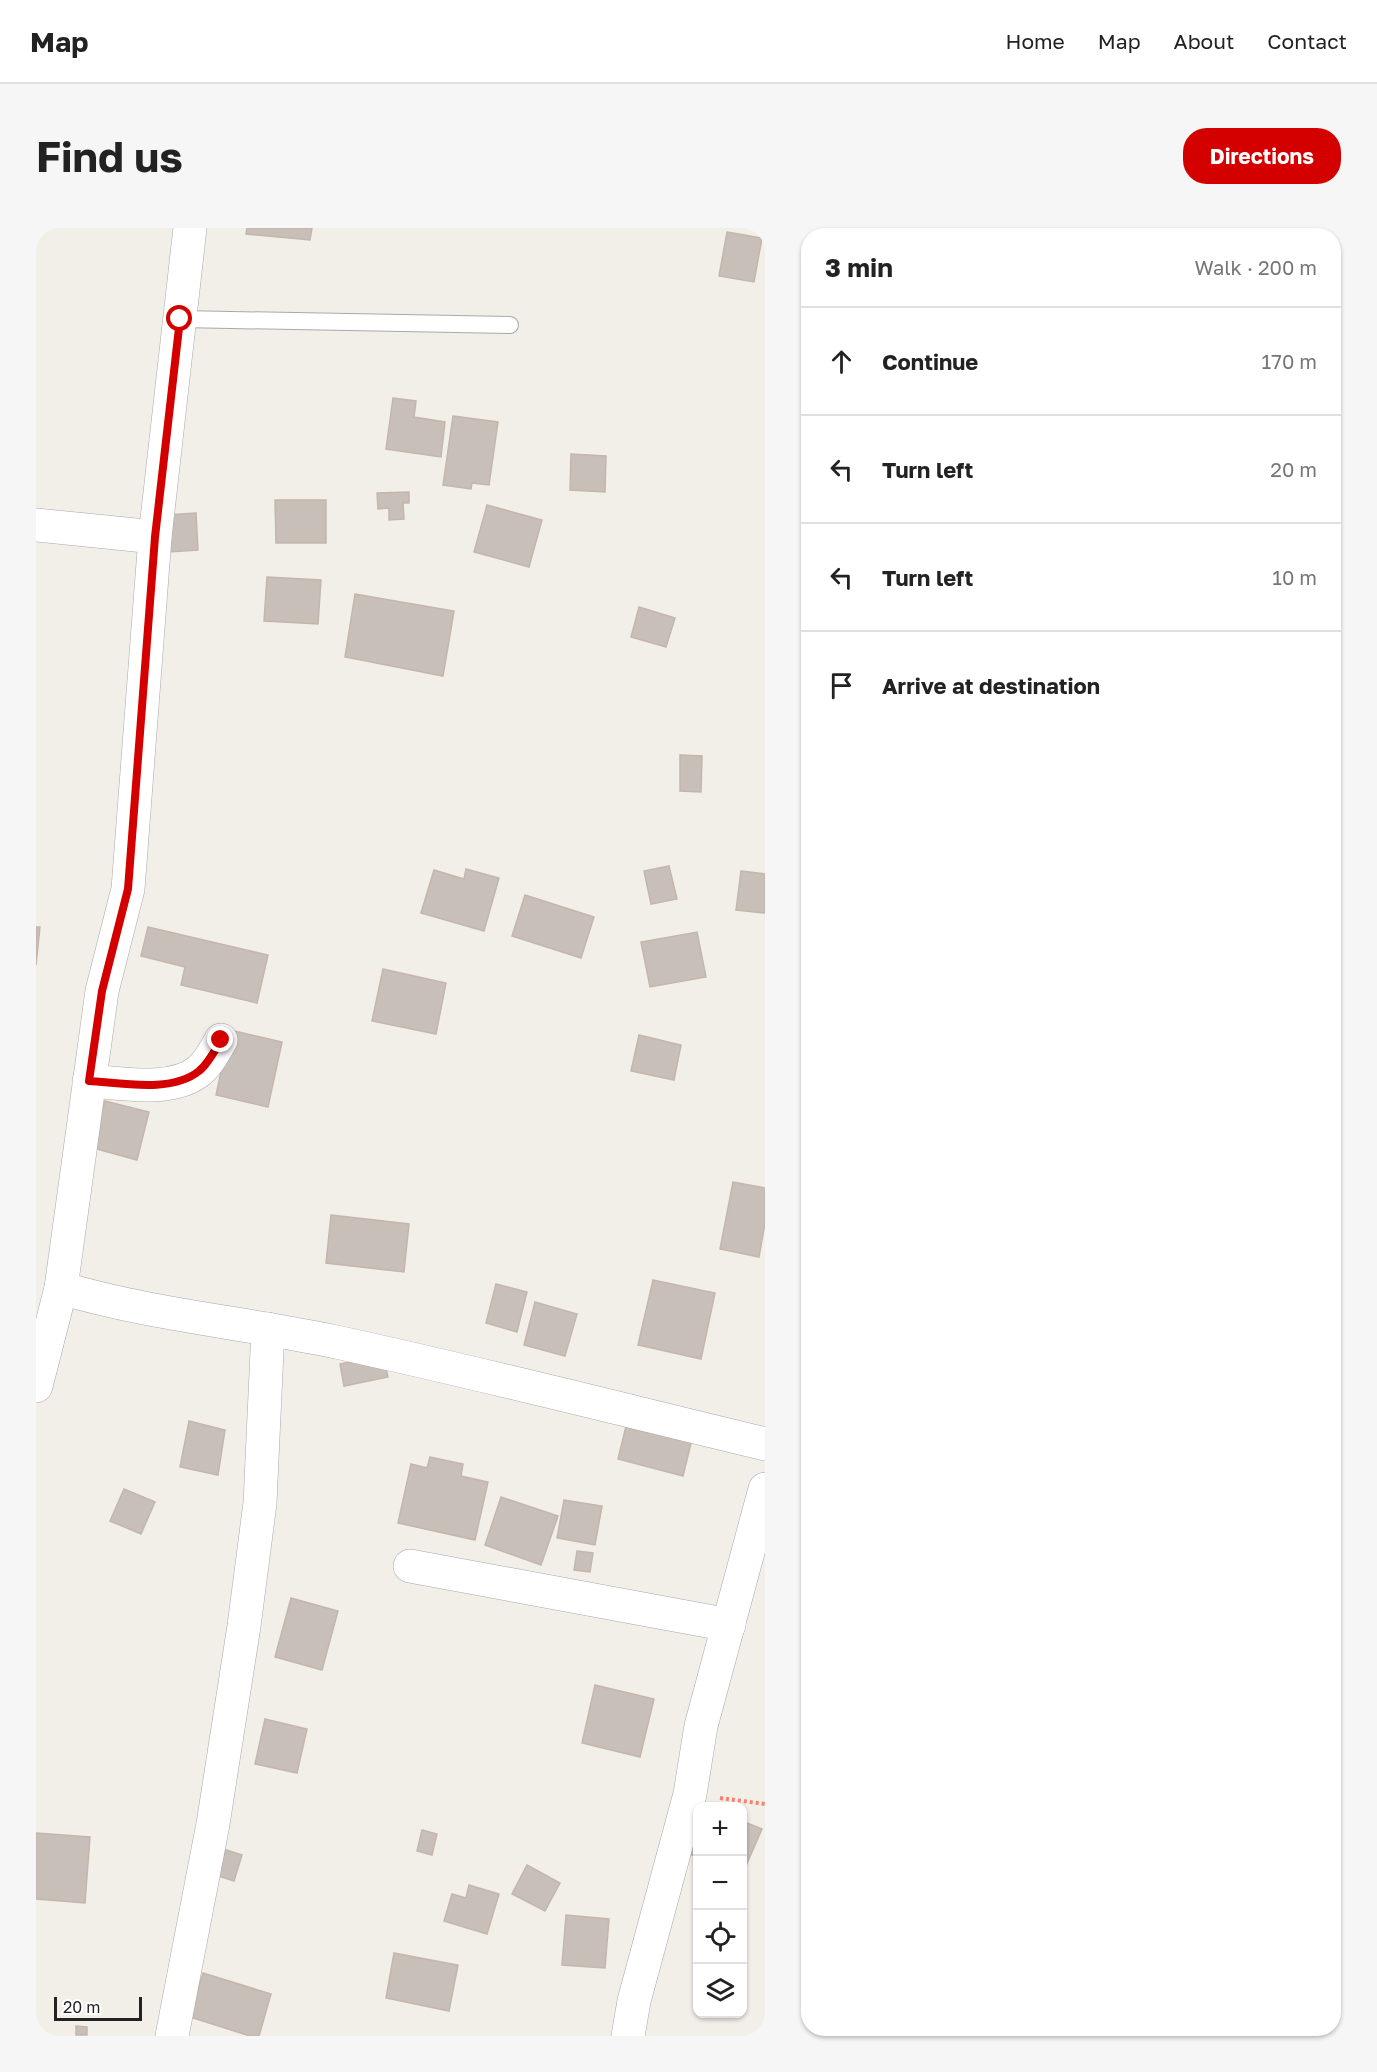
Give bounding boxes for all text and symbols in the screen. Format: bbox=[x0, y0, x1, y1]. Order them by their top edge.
text: Map bbox=[30, 25, 88, 58]
text: Home bbox=[1005, 28, 1065, 54]
text: Map bbox=[1098, 28, 1141, 54]
text: About bbox=[1174, 28, 1234, 54]
text: Contact bbox=[1267, 28, 1347, 54]
button: Directions bbox=[1183, 128, 1341, 184]
text: Find us bbox=[36, 131, 183, 181]
text: 3 min bbox=[825, 252, 893, 283]
text: Walk · 200 m bbox=[1195, 255, 1317, 279]
route start bbox=[166, 305, 192, 331]
icon: ahead bbox=[825, 345, 858, 378]
text: Continue bbox=[882, 348, 978, 375]
text: 170 m bbox=[1262, 349, 1317, 373]
icon: left bbox=[825, 453, 858, 486]
text: Turn left bbox=[882, 456, 973, 483]
text: 20 m bbox=[1270, 457, 1317, 481]
icon: left bbox=[825, 561, 858, 594]
text: Turn left bbox=[882, 564, 973, 591]
text: 10 m bbox=[1272, 565, 1317, 589]
icon: arrive bbox=[825, 669, 858, 702]
text: Arrive at destination bbox=[882, 672, 1100, 699]
route end bbox=[207, 1026, 233, 1052]
map controls bbox=[693, 1802, 747, 2018]
button: + bbox=[693, 1802, 747, 1856]
button: − bbox=[693, 1856, 747, 1910]
button: locate bbox=[693, 1910, 747, 1964]
button: layers bbox=[693, 1964, 747, 2018]
scale bar bbox=[54, 1994, 142, 2022]
text: 20 m bbox=[63, 1997, 100, 2017]

